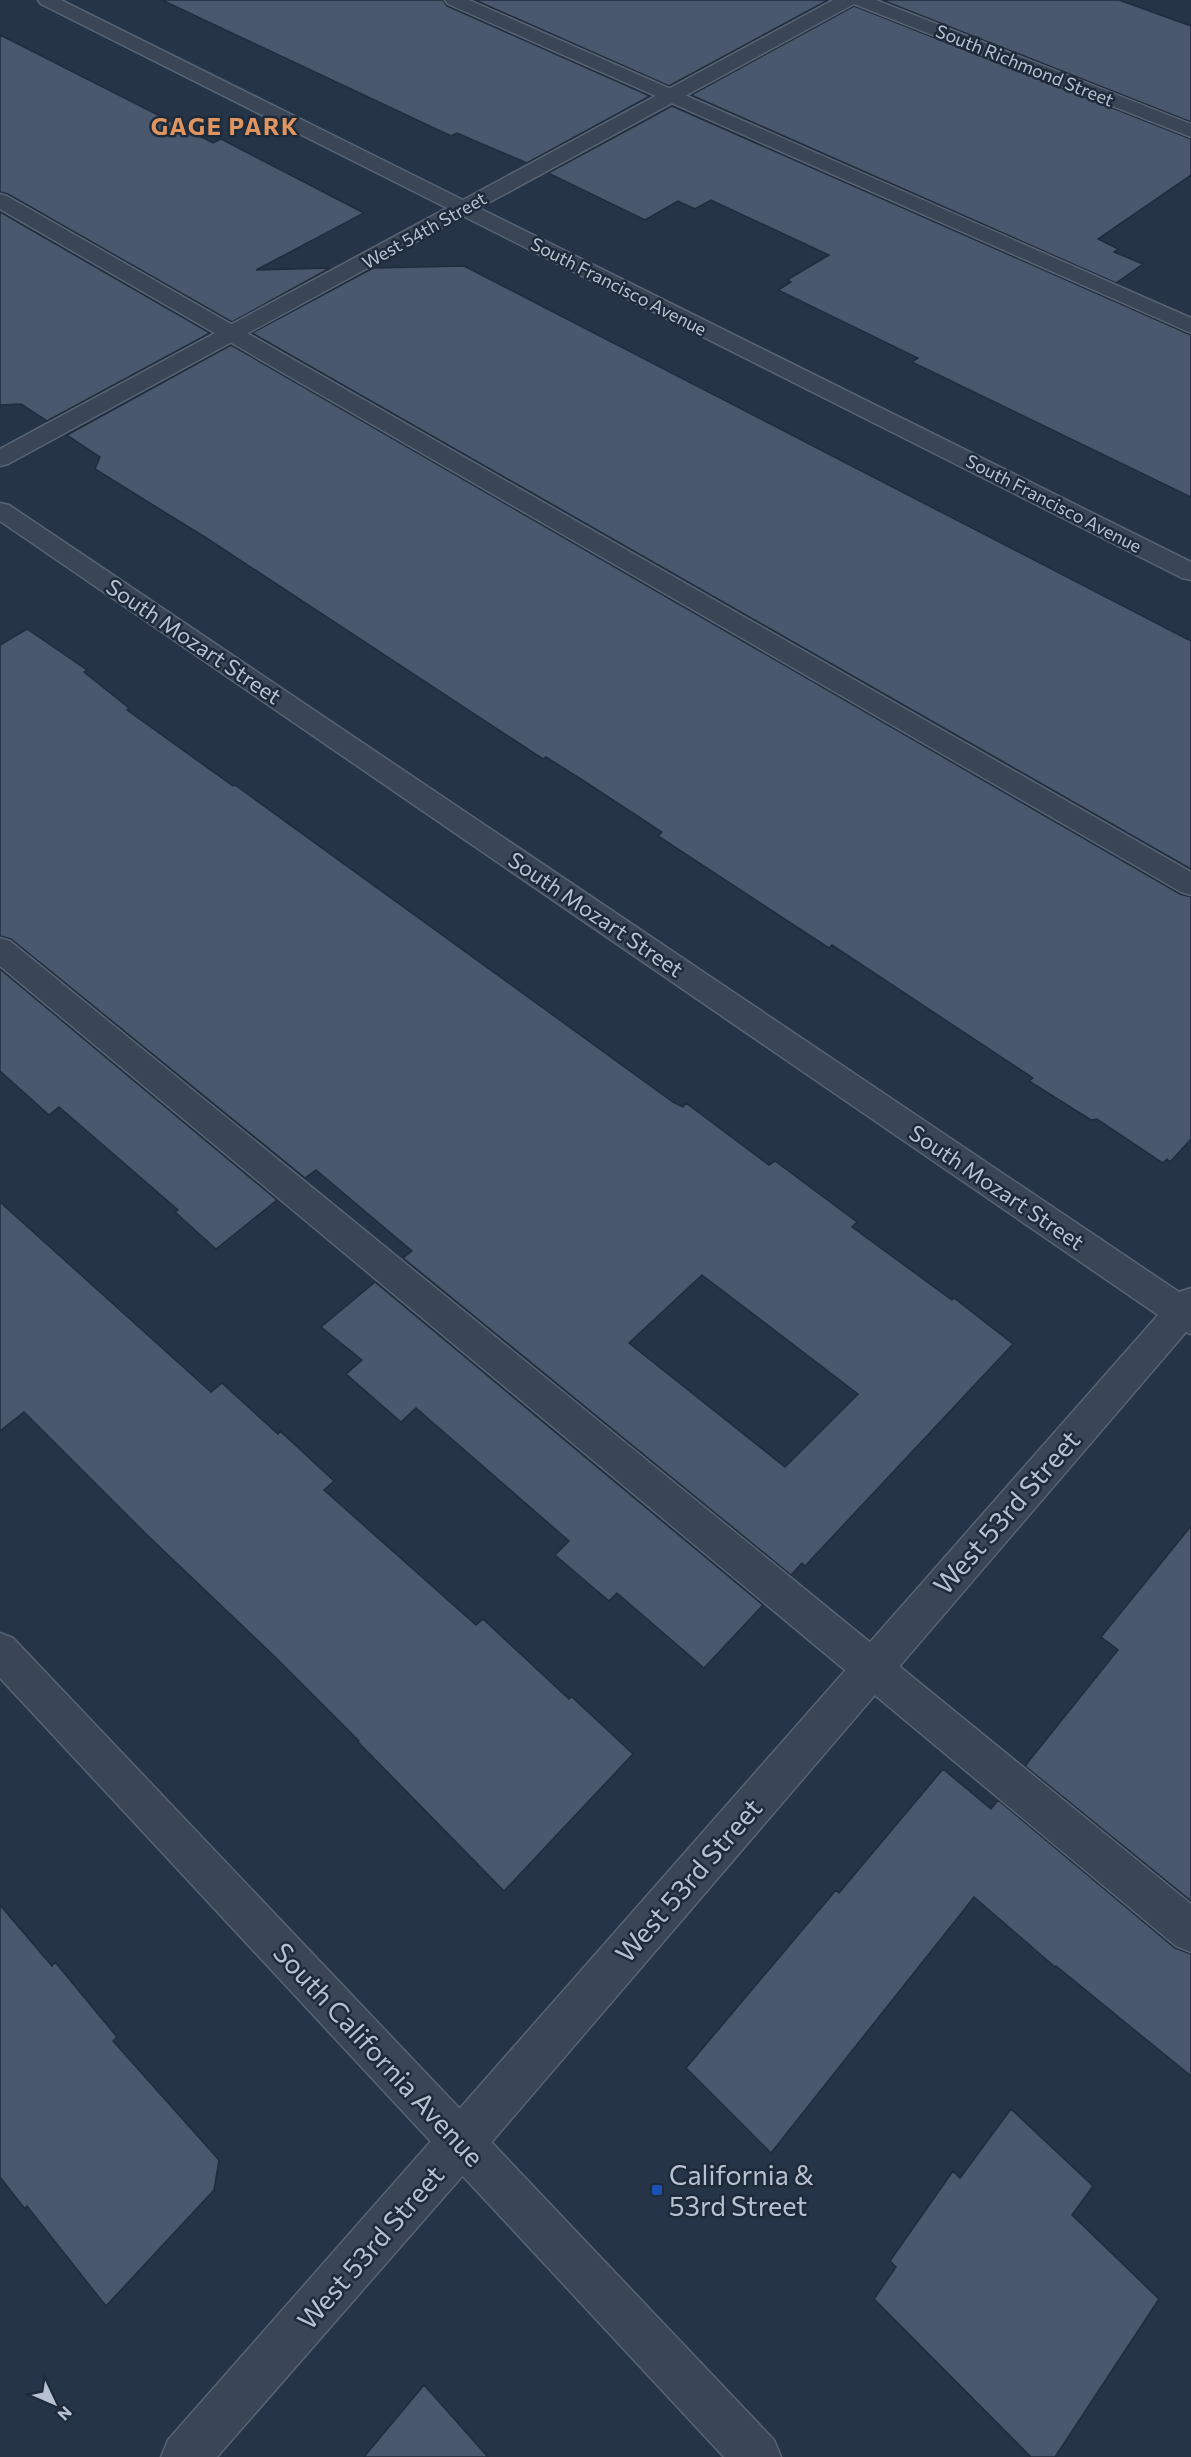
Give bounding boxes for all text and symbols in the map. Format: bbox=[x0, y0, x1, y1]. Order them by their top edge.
street label: South Richmond Street bbox=[933, 19, 1117, 111]
district label: GAGE PARK bbox=[151, 111, 299, 140]
street label: West 54th Street bbox=[358, 187, 490, 273]
street label: South Francisco Avenue bbox=[528, 232, 710, 340]
street label: South Francisco Avenue bbox=[963, 449, 1145, 557]
street label: South Mozart Street bbox=[102, 573, 286, 709]
street label: South Mozart Street bbox=[504, 846, 688, 982]
street label: South Mozart Street bbox=[905, 1119, 1089, 1255]
street label: West 53rd Street bbox=[926, 1423, 1086, 1601]
street label: West 53rd Street bbox=[608, 1791, 768, 1969]
street label: South California Avenue bbox=[267, 1935, 491, 2173]
street label: West 53rd Street bbox=[290, 2158, 450, 2336]
place label: California & 53rd Street bbox=[669, 2158, 814, 2222]
marker: California & 53rd Street bbox=[650, 2183, 664, 2197]
north arrow bbox=[24, 2373, 84, 2433]
text: N bbox=[54, 2403, 76, 2425]

